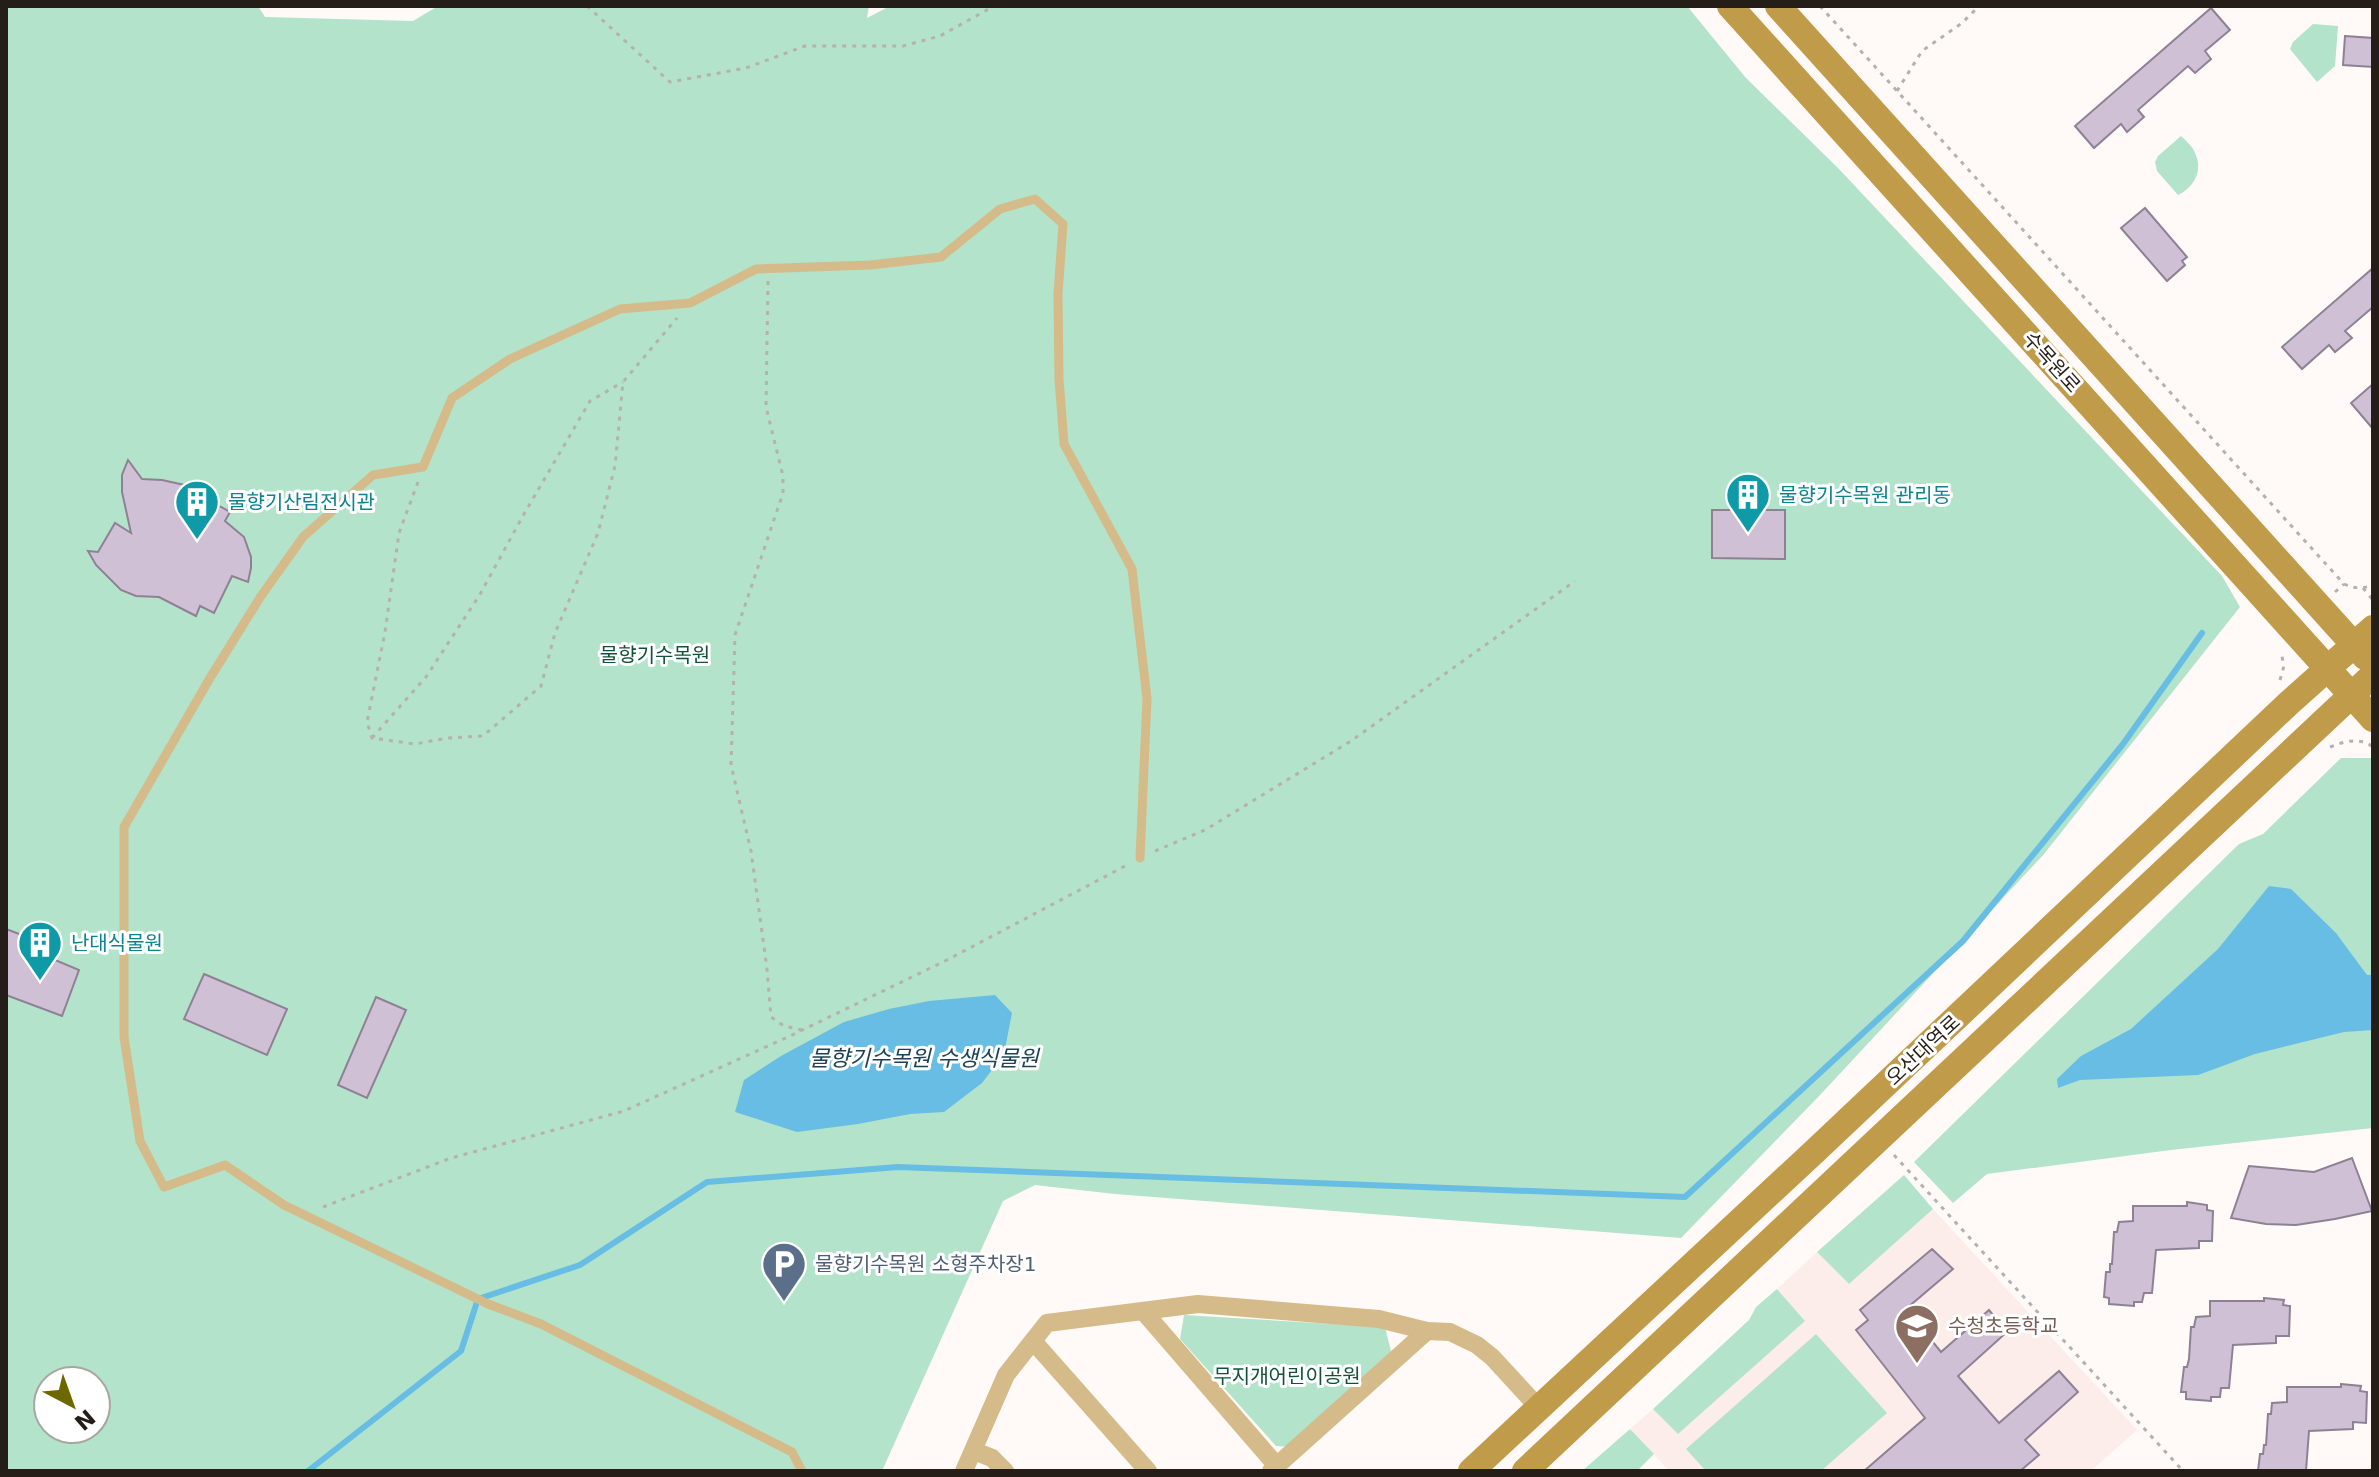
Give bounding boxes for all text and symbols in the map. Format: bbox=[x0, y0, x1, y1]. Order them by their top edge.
street label: 수목원로 bbox=[2018, 327, 2086, 397]
building icon: 물향기수목원 관리동 bbox=[1724, 471, 1772, 534]
building icon: 물향기산림전시관 bbox=[173, 478, 221, 541]
place label: 물향기수목원 관리동 bbox=[1779, 483, 1951, 507]
place label: 물향기산림전시관 bbox=[228, 490, 375, 514]
park label: 물향기수목원 bbox=[600, 643, 710, 667]
building icon: 난대식물원 bbox=[16, 919, 64, 982]
place label: 난대식물원 bbox=[71, 931, 163, 955]
street label: 오산대역로 bbox=[1881, 1010, 1965, 1090]
water label: 물향기수목원 수생식물원 bbox=[809, 1046, 1041, 1071]
parking icon: 물향기수목원 소형주차장1 bbox=[760, 1240, 808, 1303]
place label: 물향기수목원 소형주차장1 bbox=[815, 1252, 1036, 1276]
school or university icon: 수청초등학교 bbox=[1893, 1302, 1941, 1365]
place label: 수청초등학교 bbox=[1948, 1314, 2058, 1338]
park label: 무지개어린이공원 bbox=[1213, 1364, 1361, 1388]
north arrow bbox=[32, 1365, 112, 1445]
text: N bbox=[70, 1404, 100, 1435]

